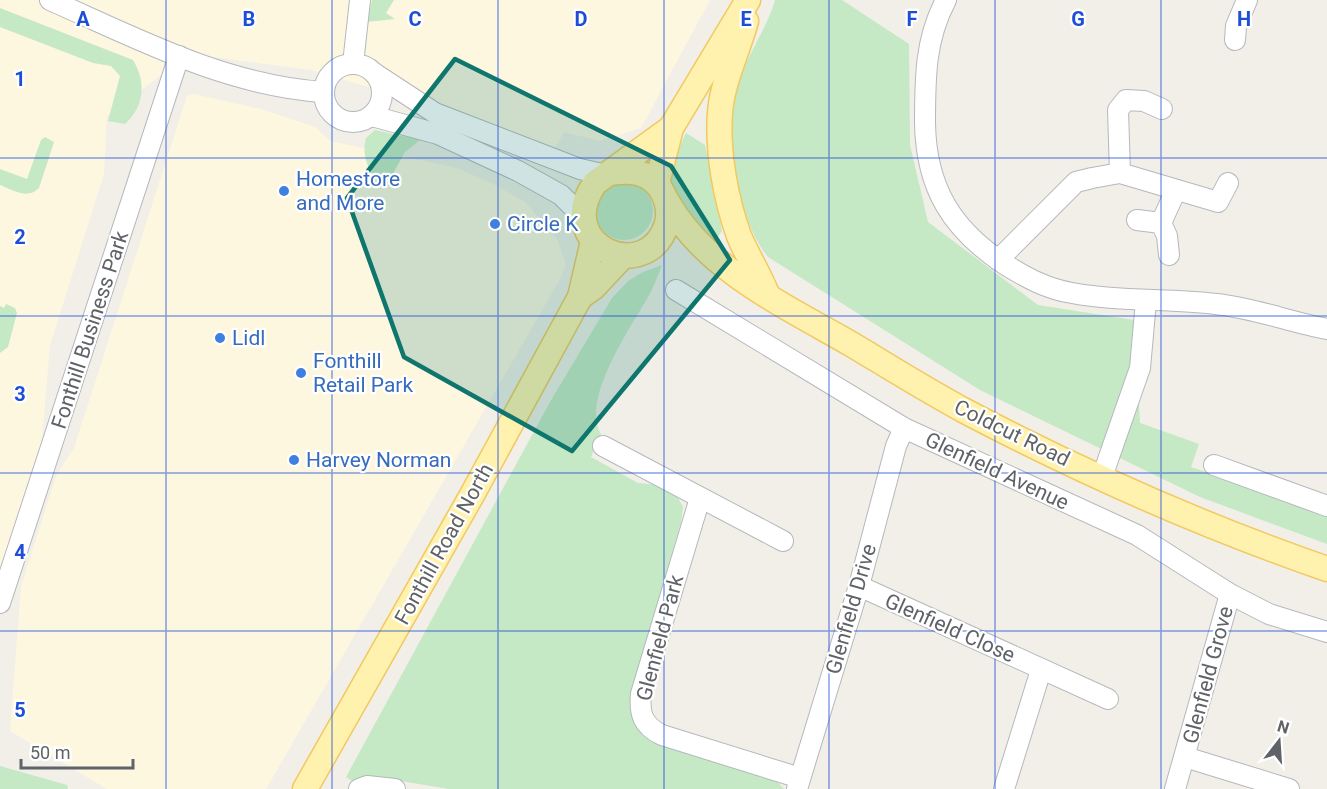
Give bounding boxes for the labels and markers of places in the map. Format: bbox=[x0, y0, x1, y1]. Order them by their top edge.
place label: Homestore and More bbox=[296, 167, 400, 215]
marker: Homestore and More bbox=[277, 184, 291, 198]
place label: Circle K bbox=[507, 212, 579, 236]
marker: Circle K bbox=[488, 217, 502, 231]
place label: Lidl bbox=[232, 326, 265, 350]
marker: Lidl bbox=[213, 331, 227, 345]
place label: Fonthill Retail Park bbox=[313, 349, 413, 397]
marker: Fonthill Retail Park bbox=[294, 366, 308, 380]
place label: Harvey Norman bbox=[306, 448, 451, 472]
marker: Harvey Norman bbox=[287, 453, 301, 467]

